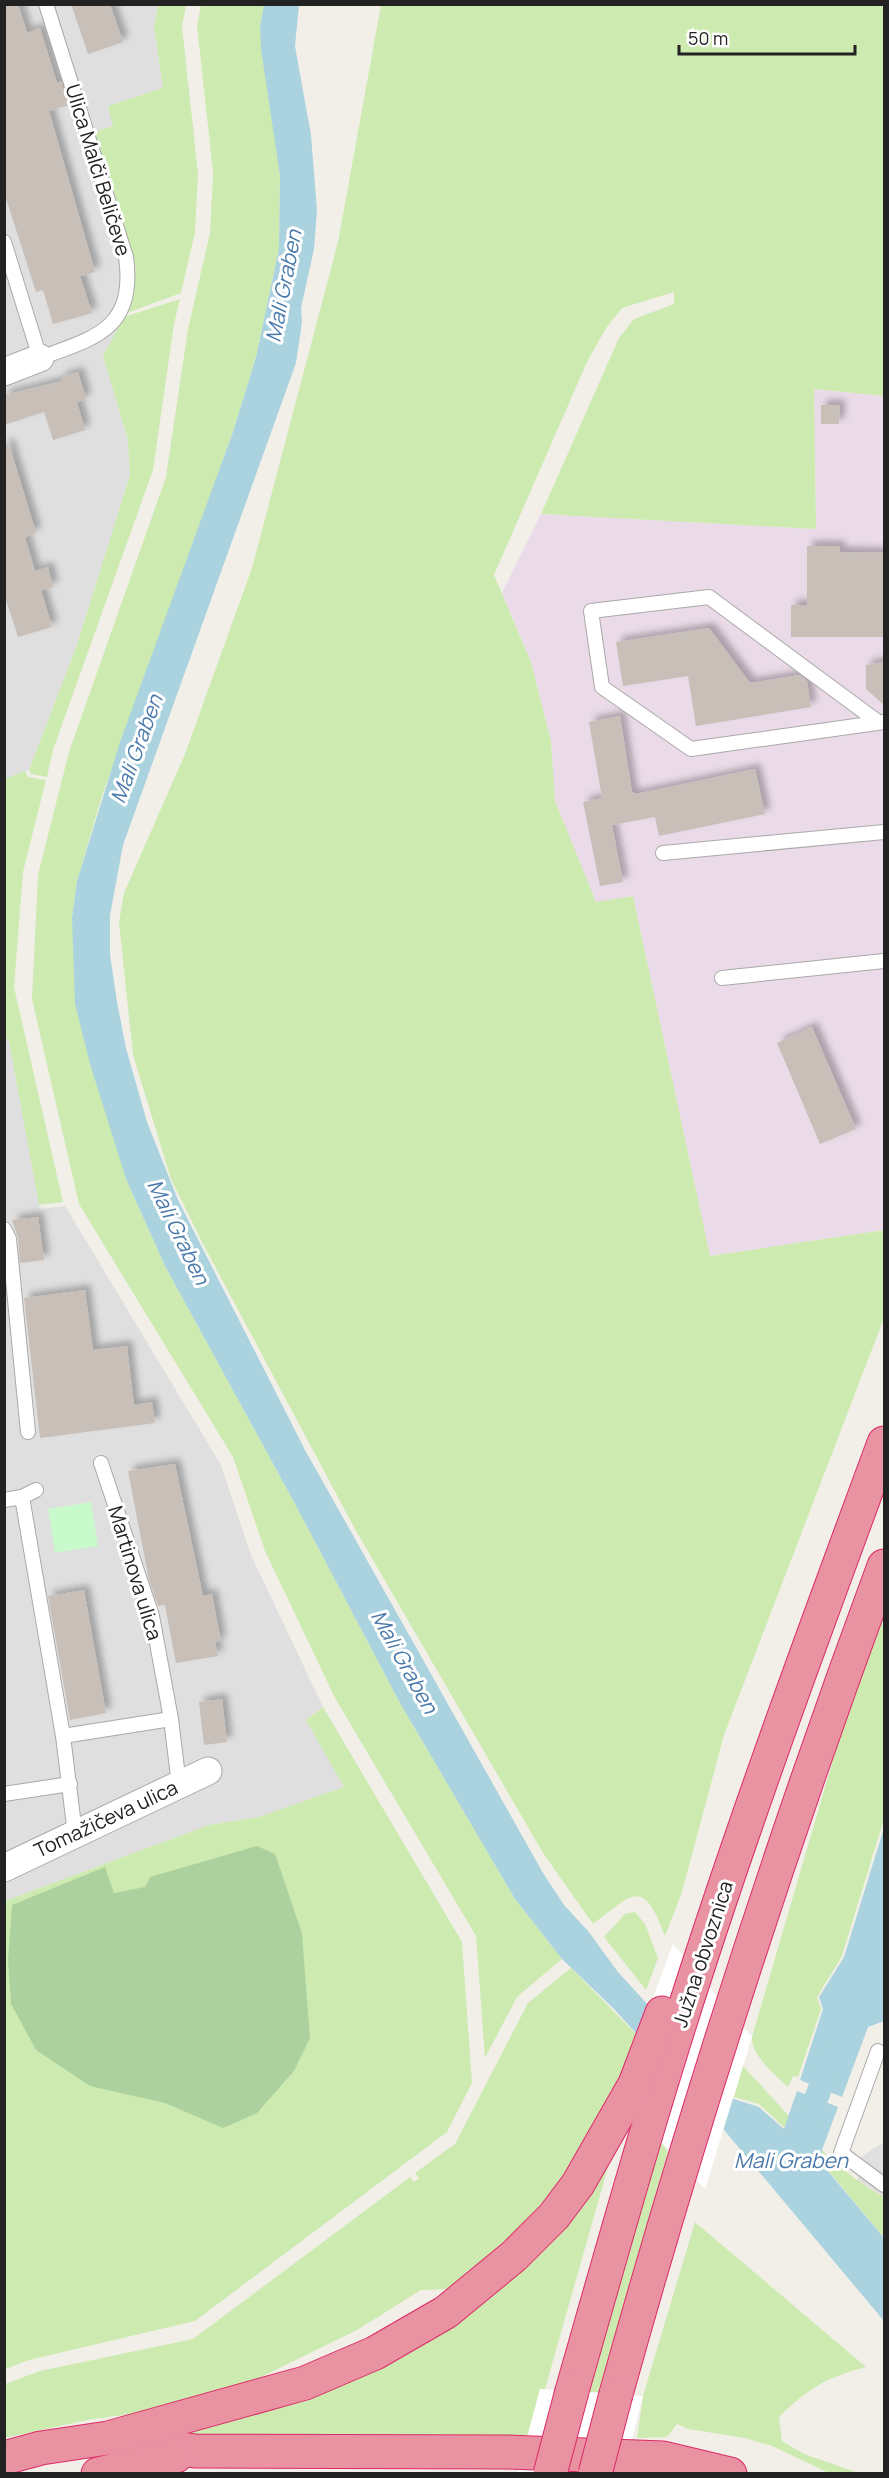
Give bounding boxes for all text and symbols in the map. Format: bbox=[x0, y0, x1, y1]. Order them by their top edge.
scale bar bbox=[679, 18, 854, 56]
text: 50 m bbox=[688, 26, 728, 50]
street label: Ulica Malči Beličeve bbox=[59, 81, 137, 259]
water label: Mali Graben bbox=[258, 226, 308, 344]
water label: Mali Graben bbox=[103, 689, 169, 807]
water label: Mali Graben bbox=[141, 1174, 217, 1290]
street label: Martinova ulica bbox=[102, 1502, 169, 1643]
water label: Mali Graben bbox=[365, 1605, 445, 1719]
street label: Tomažičeva ulica bbox=[30, 1773, 182, 1864]
street label: Južna obvoznica bbox=[666, 1877, 739, 2031]
water label: Mali Graben bbox=[734, 2146, 849, 2174]

